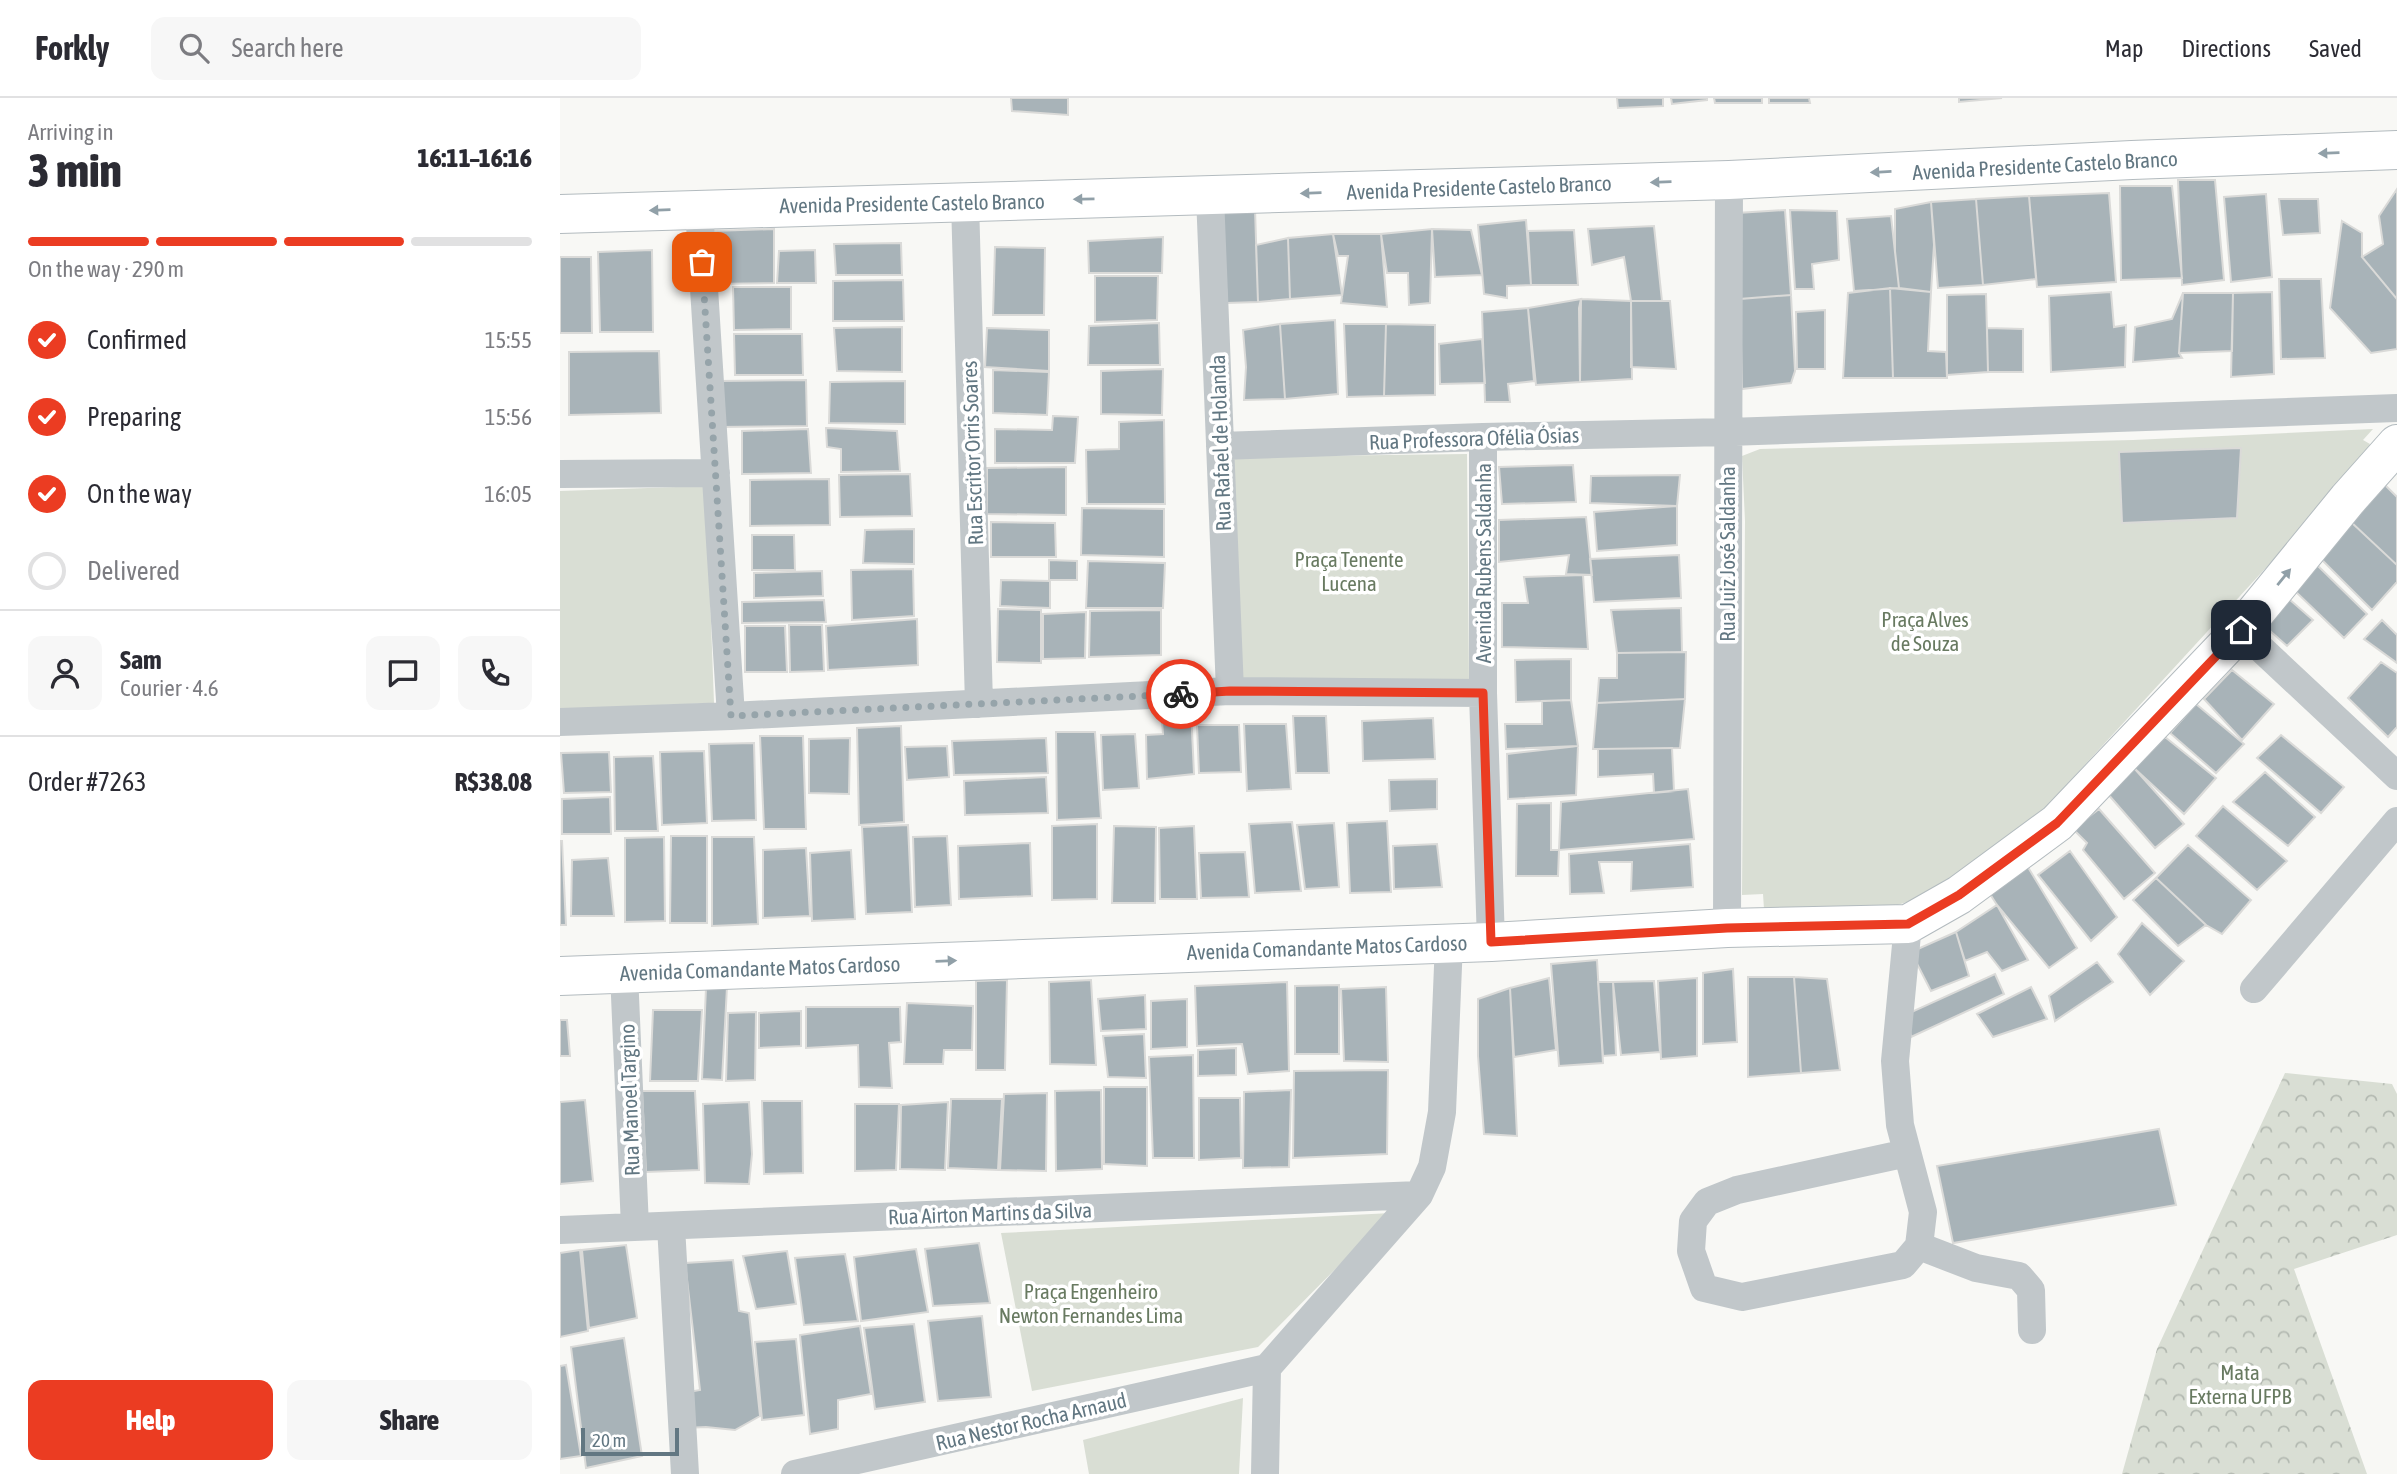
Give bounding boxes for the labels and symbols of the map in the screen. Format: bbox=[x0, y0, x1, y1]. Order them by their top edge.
street label: Avenida Presidente Castelo Branco bbox=[1912, 146, 2178, 184]
one-way arrow bbox=[2318, 147, 2340, 158]
one-way arrow bbox=[1870, 167, 1892, 178]
street label: Avenida Presidente Castelo Branco bbox=[1346, 170, 1612, 204]
one-way arrow bbox=[1650, 176, 1672, 188]
one-way arrow bbox=[1300, 187, 1322, 198]
street label: Avenida Presidente Castelo Branco bbox=[779, 189, 1045, 217]
one-way arrow bbox=[1072, 193, 1094, 205]
one-way arrow bbox=[649, 205, 671, 216]
pin bbox=[672, 232, 732, 292]
street label: Rua Rafael de Holanda bbox=[1205, 354, 1235, 532]
street label: Rua Escritor Orris Soares bbox=[957, 360, 987, 546]
street label: Rua Professora Ofélia Ósias bbox=[1368, 422, 1580, 454]
street label: Avenida Rubens Saldanha bbox=[1471, 463, 1495, 663]
street label: Rua Juiz José Saldanha bbox=[1715, 466, 1739, 642]
park label: Praça Tenente Lucena bbox=[1294, 547, 1404, 595]
one-way arrow bbox=[2276, 569, 2291, 586]
pin bbox=[2211, 600, 2271, 660]
park label: Praça Alves de Souza bbox=[1881, 607, 1969, 655]
courier bbox=[1146, 659, 1216, 729]
street label: Avenida Comandante Matos Cardoso bbox=[1186, 930, 1468, 964]
street label: Avenida Comandante Matos Cardoso bbox=[619, 951, 901, 985]
one-way arrow bbox=[936, 956, 958, 967]
street label: Rua Manoel Targino bbox=[614, 1024, 644, 1176]
street label: Rua Airton Martins da Silva bbox=[888, 1197, 1092, 1229]
park label: Praça Engenheiro Newton Fernandes Lima bbox=[999, 1279, 1183, 1327]
park label: Mata Externa UFPB bbox=[2189, 1360, 2292, 1408]
street label: Rua Nestor Rocha Arnaud bbox=[933, 1387, 1129, 1455]
scale bar bbox=[581, 1425, 679, 1457]

